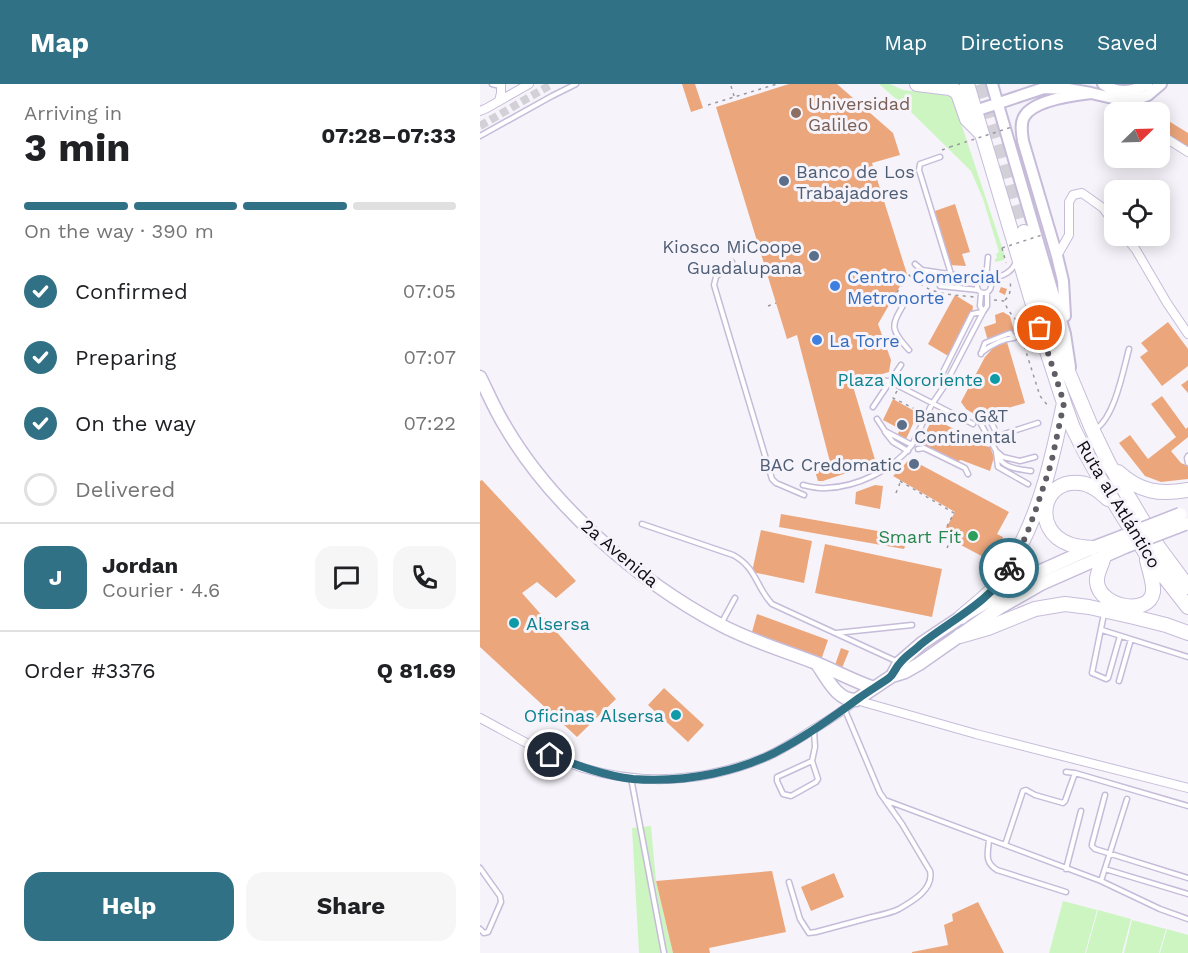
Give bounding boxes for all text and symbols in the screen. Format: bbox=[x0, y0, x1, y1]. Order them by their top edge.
text: Map bbox=[30, 26, 89, 59]
text: Map bbox=[884, 30, 927, 55]
text: Directions bbox=[960, 30, 1064, 55]
text: Saved bbox=[1097, 30, 1158, 55]
place label: Universidad Galileo bbox=[808, 93, 910, 135]
text: Arriving in bbox=[24, 101, 122, 125]
north arrow bbox=[1104, 102, 1170, 168]
map controls bbox=[1104, 102, 1170, 246]
marker: Universidad Galileo bbox=[789, 106, 803, 120]
text: 07:28–07:33 bbox=[321, 123, 456, 148]
text: 3 min bbox=[24, 125, 131, 170]
place label: Banco de Los Trabajadores bbox=[796, 161, 915, 203]
marker: Banco de Los Trabajadores bbox=[777, 174, 791, 188]
button: locate bbox=[1104, 180, 1170, 246]
text: On the way · 390 m bbox=[24, 219, 214, 243]
place label: Kiosco MiCoope Guadalupana bbox=[662, 236, 802, 278]
marker: Kiosco MiCoope Guadalupana bbox=[807, 249, 821, 263]
place label: Centro Comercial Metronorte bbox=[847, 266, 1001, 308]
icon: check bbox=[24, 275, 57, 308]
text: Confirmed bbox=[75, 279, 188, 304]
text: 07:05 bbox=[403, 279, 456, 303]
marker: Centro Comercial Metronorte bbox=[828, 279, 842, 293]
pin bbox=[1014, 302, 1065, 353]
icon: bag bbox=[1023, 311, 1056, 344]
place label: La Torre bbox=[829, 330, 900, 351]
marker: La Torre bbox=[810, 333, 824, 347]
icon: check bbox=[24, 341, 57, 374]
text: Preparing bbox=[75, 345, 176, 370]
text: 07:07 bbox=[404, 345, 456, 369]
place label: Plaza Nororiente bbox=[838, 369, 983, 390]
marker: Plaza Nororiente bbox=[988, 372, 1002, 386]
place label: Banco G&T Continental bbox=[914, 405, 1017, 447]
icon: check bbox=[24, 407, 57, 440]
text: On the way bbox=[75, 411, 196, 436]
text: 07:22 bbox=[404, 411, 456, 435]
marker: Banco G&T Continental bbox=[895, 418, 909, 432]
street label: Ruta al Atlántico bbox=[1073, 436, 1165, 572]
place label: BAC Credomatic bbox=[759, 454, 902, 475]
marker: BAC Credomatic bbox=[907, 457, 921, 471]
text: Delivered bbox=[75, 477, 175, 502]
street label: 2a Avenida bbox=[577, 515, 663, 591]
place label: Smart Fit bbox=[878, 526, 961, 547]
marker: Smart Fit bbox=[966, 529, 980, 543]
courier bbox=[979, 538, 1039, 598]
button: chat bbox=[315, 546, 378, 609]
button: phone bbox=[393, 546, 456, 609]
icon: bike bbox=[993, 552, 1026, 585]
text: Jordan bbox=[102, 553, 178, 578]
text: J bbox=[49, 565, 62, 590]
text: Courier · 4.6 bbox=[102, 578, 220, 602]
place label: Alsersa bbox=[526, 613, 590, 634]
marker: Alsersa bbox=[507, 616, 521, 630]
text: Order #3376 bbox=[24, 658, 156, 683]
text: Q 81.69 bbox=[377, 658, 456, 683]
place label: Oficinas Alsersa bbox=[524, 705, 664, 726]
marker: Oficinas Alsersa bbox=[669, 708, 683, 722]
pin bbox=[524, 729, 575, 780]
icon: home bbox=[533, 738, 566, 771]
button: Help bbox=[24, 872, 234, 941]
button: Share bbox=[246, 872, 456, 941]

